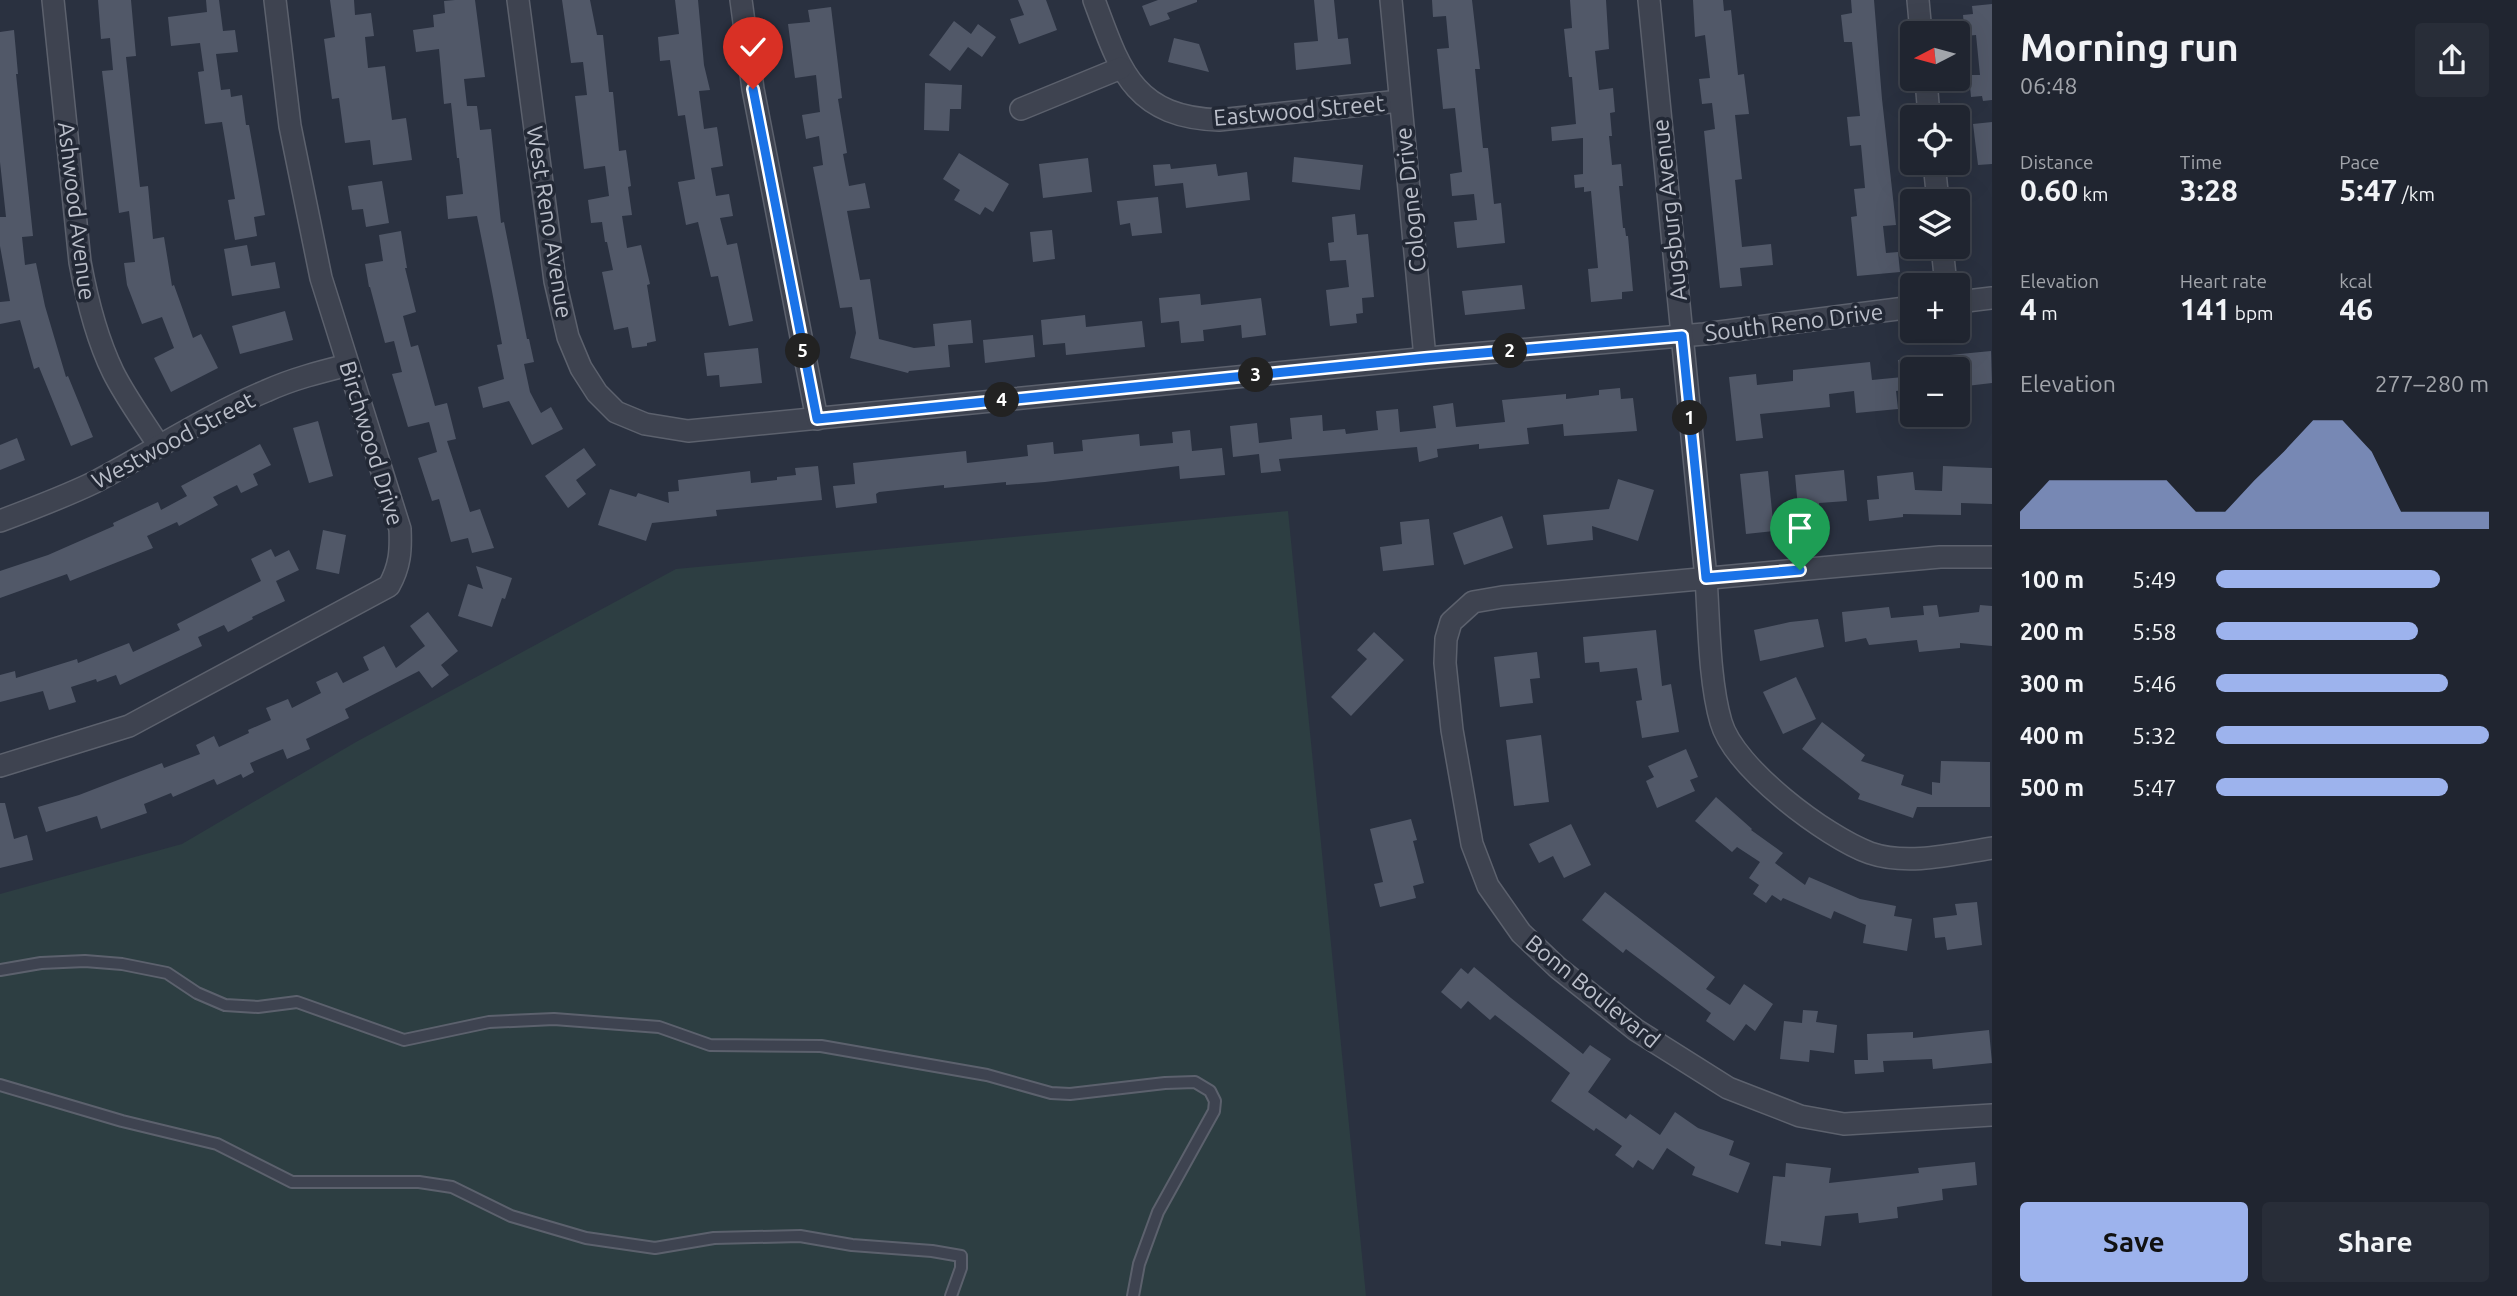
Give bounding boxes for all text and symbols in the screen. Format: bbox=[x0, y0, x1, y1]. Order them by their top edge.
pin bbox=[723, 17, 783, 89]
north arrow bbox=[1900, 21, 1970, 91]
map controls bbox=[1900, 21, 1970, 427]
button: share bbox=[2415, 23, 2489, 97]
text: Morning run bbox=[2020, 26, 2239, 68]
icon: check bbox=[734, 28, 772, 66]
text: 06:48 bbox=[2020, 73, 2078, 98]
street label: Eastwood Street bbox=[1213, 90, 1385, 130]
button: locate bbox=[1900, 105, 1970, 175]
street label: Augsburg Avenue bbox=[1647, 118, 1691, 302]
street label: Ashwood Avenue bbox=[54, 120, 100, 302]
street label: West Reno Avenue bbox=[522, 124, 578, 320]
street label: Cologne Drive bbox=[1390, 126, 1430, 274]
text: Distance bbox=[2020, 151, 2094, 173]
text: Time bbox=[2180, 151, 2222, 173]
text: Pace bbox=[2339, 151, 2380, 173]
text: 0.60 bbox=[2020, 173, 2078, 207]
text: 3:28 bbox=[2180, 173, 2238, 207]
text: 5:47 bbox=[2339, 173, 2397, 207]
text: km bbox=[2078, 183, 2108, 205]
text: /km bbox=[2397, 183, 2435, 205]
button: layers bbox=[1900, 189, 1970, 259]
text: Elevation bbox=[2020, 270, 2099, 292]
text: Heart rate bbox=[2180, 270, 2267, 292]
text: kcal bbox=[2339, 270, 2372, 292]
button: + bbox=[1900, 273, 1970, 343]
text: 4 bbox=[2020, 292, 2037, 326]
text: 141 bbox=[2180, 292, 2230, 326]
text: 46 bbox=[2339, 292, 2373, 326]
street label: South Reno Drive bbox=[1703, 299, 1885, 345]
text: m bbox=[2037, 302, 2058, 324]
text: bpm bbox=[2230, 302, 2273, 324]
pin: 5 bbox=[786, 334, 820, 368]
pin: 2 bbox=[1492, 334, 1528, 368]
text: 5 bbox=[797, 339, 808, 361]
text: 2 bbox=[1504, 339, 1515, 361]
button: − bbox=[1900, 357, 1970, 427]
street label: Birchwood Drive bbox=[335, 358, 409, 528]
pin: 3 bbox=[1238, 358, 1274, 392]
text: 3 bbox=[1250, 363, 1261, 385]
text: Elevation bbox=[2020, 371, 2116, 396]
text: 277–280 m bbox=[2375, 371, 2489, 396]
pin: 4 bbox=[984, 382, 1020, 418]
street label: Westwood Street bbox=[88, 387, 258, 493]
text: 4 bbox=[996, 388, 1007, 410]
pin: 1 bbox=[1672, 400, 1708, 436]
text: 1 bbox=[1684, 406, 1695, 428]
pin bbox=[1770, 498, 1830, 570]
icon: arrive bbox=[1781, 509, 1819, 547]
text: 100 m bbox=[2020, 567, 2084, 592]
text: 5:49 bbox=[2132, 567, 2177, 592]
text: 200 m bbox=[2020, 619, 2084, 644]
text: 5:58 bbox=[2132, 619, 2177, 644]
text: 300 m bbox=[2020, 671, 2084, 696]
text: 5:46 bbox=[2132, 671, 2177, 696]
text: 400 m bbox=[2020, 723, 2084, 748]
text: 5:32 bbox=[2132, 723, 2177, 748]
text: 500 m bbox=[2020, 775, 2084, 800]
text: 5:47 bbox=[2132, 775, 2177, 800]
street label: Bonn Boulevard bbox=[1521, 929, 1665, 1053]
button: Save bbox=[2020, 1202, 2248, 1282]
button: Share bbox=[2262, 1202, 2489, 1282]

